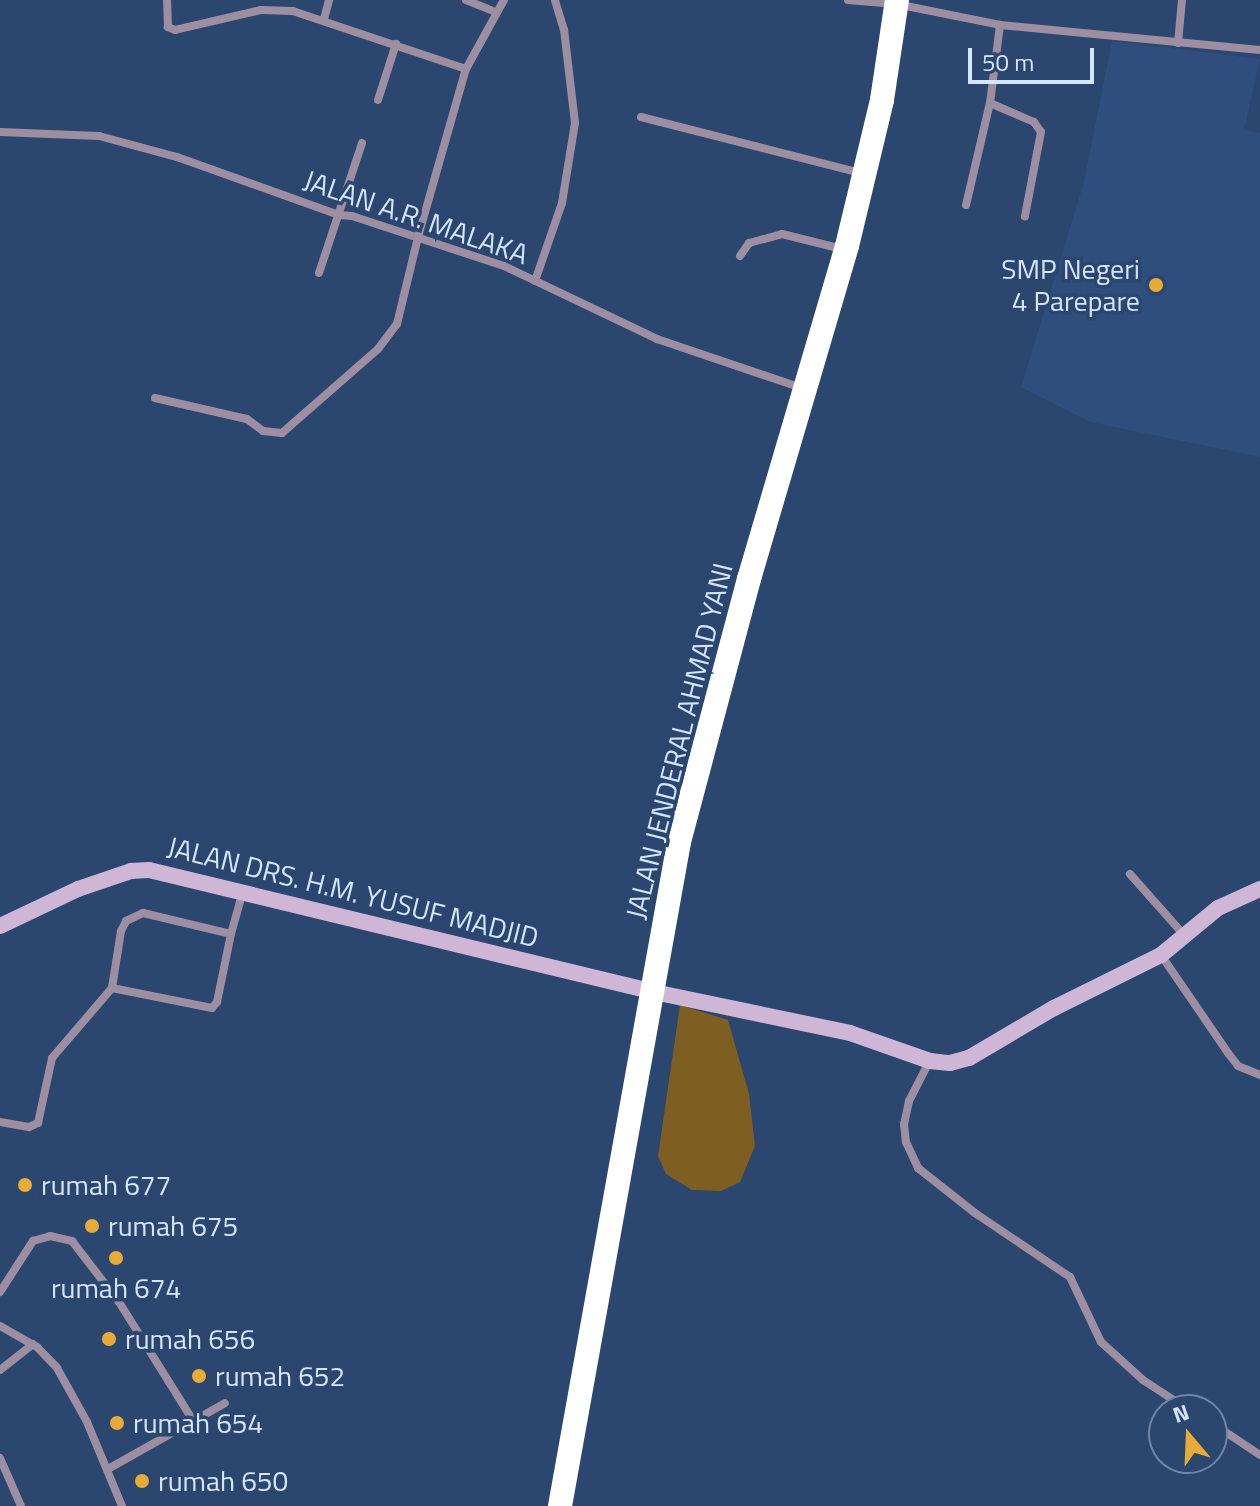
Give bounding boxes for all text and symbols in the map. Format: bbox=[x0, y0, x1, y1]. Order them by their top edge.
scale bar bbox=[972, 32, 1098, 82]
text: 50 m bbox=[982, 44, 1034, 80]
street label: JALAN A.R. MALAKA bbox=[299, 163, 533, 271]
place label: SMP Negeri 4 Parepare bbox=[1001, 252, 1140, 318]
marker: SMP Negeri 4 Parepare bbox=[1147, 276, 1165, 294]
street label: JALAN JENDERAL AHMAD YANI bbox=[618, 560, 740, 922]
street label: JALAN DRS. H.M. YUSUF MADJID bbox=[164, 830, 542, 954]
place label: rumah 677 bbox=[41, 1168, 171, 1202]
marker: rumah 677 bbox=[16, 1176, 34, 1194]
place label: rumah 675 bbox=[108, 1209, 238, 1243]
marker: rumah 675 bbox=[83, 1217, 101, 1235]
marker: rumah 674 bbox=[107, 1249, 125, 1267]
place label: rumah 674 bbox=[51, 1271, 181, 1305]
place label: rumah 656 bbox=[125, 1322, 255, 1356]
marker: rumah 656 bbox=[100, 1330, 118, 1348]
place label: rumah 652 bbox=[215, 1359, 345, 1393]
marker: rumah 652 bbox=[190, 1367, 208, 1385]
north arrow bbox=[1148, 1394, 1228, 1474]
text: N bbox=[1168, 1395, 1194, 1432]
place label: rumah 654 bbox=[133, 1406, 263, 1440]
marker: rumah 654 bbox=[108, 1414, 126, 1432]
place label: rumah 650 bbox=[158, 1464, 288, 1498]
marker: rumah 650 bbox=[133, 1472, 151, 1490]

